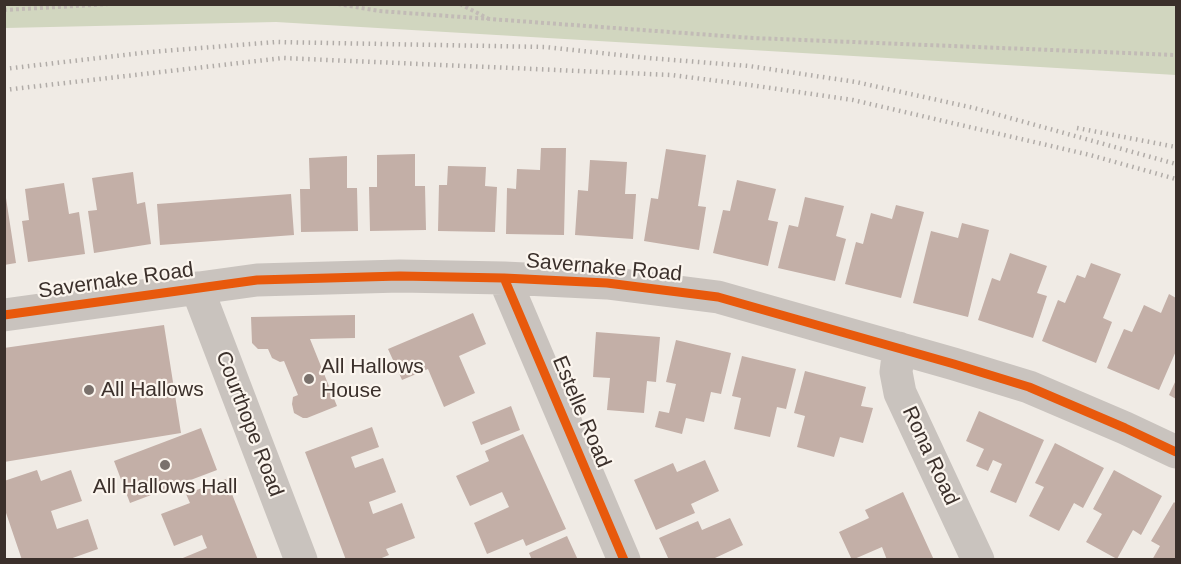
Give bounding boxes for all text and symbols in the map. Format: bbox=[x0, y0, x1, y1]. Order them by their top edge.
street label: Savernake Road bbox=[525, 249, 683, 287]
street label: Savernake Road bbox=[37, 258, 195, 304]
street label: Courthope Road bbox=[210, 348, 288, 500]
street label: Estelle Road bbox=[546, 352, 616, 472]
place label: All Hallows House bbox=[321, 354, 424, 404]
marker: All Hallows House bbox=[302, 372, 316, 386]
place label: All Hallows bbox=[101, 377, 204, 403]
marker: All Hallows bbox=[82, 383, 96, 397]
street label: Rona Road bbox=[896, 403, 964, 509]
marker: All Hallows Hall bbox=[158, 458, 172, 472]
place label: All Hallows Hall bbox=[93, 474, 237, 500]

